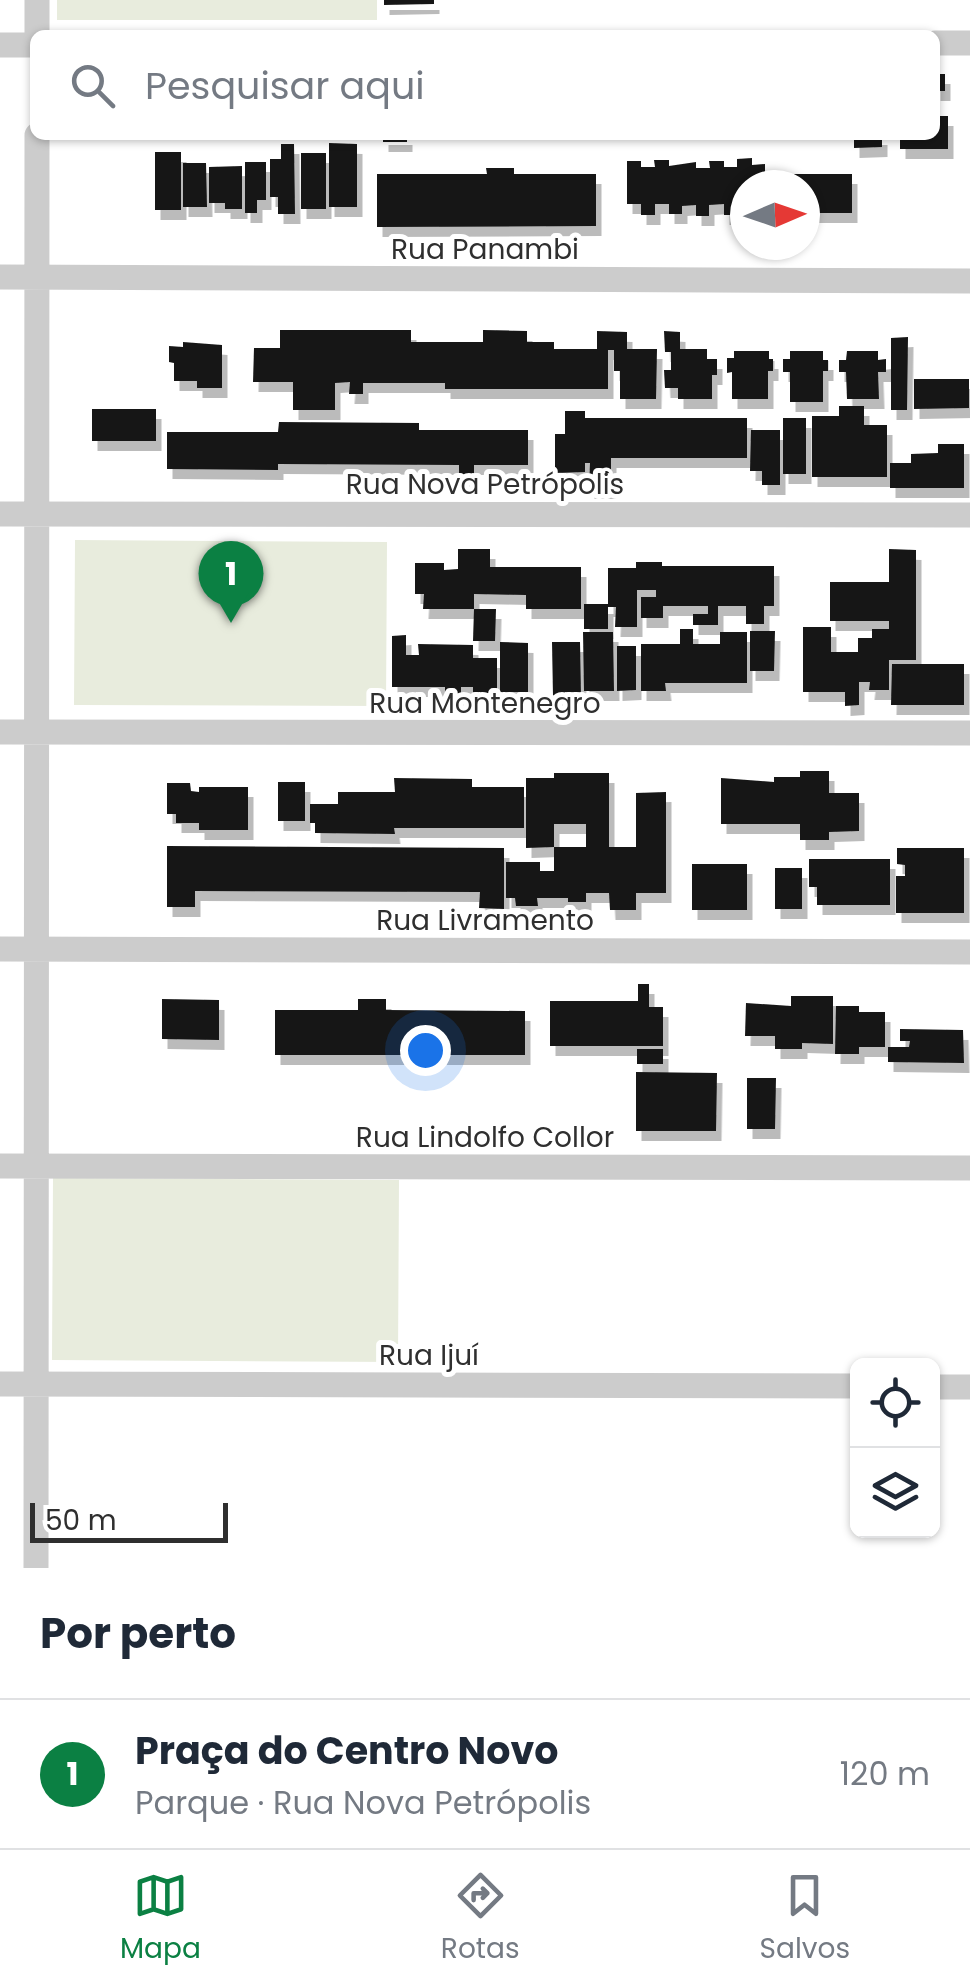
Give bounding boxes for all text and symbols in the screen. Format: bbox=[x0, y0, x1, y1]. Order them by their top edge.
search box bbox=[30, 30, 940, 140]
icon: search bbox=[65, 58, 120, 113]
text: Pesquisar aqui bbox=[145, 59, 425, 112]
north arrow bbox=[730, 170, 820, 260]
street label: Rua Panambi bbox=[391, 230, 579, 269]
street label: Rua Nova Petrópolis bbox=[346, 465, 624, 504]
pin: 1 bbox=[198, 540, 264, 623]
street label: Rua Montenegro bbox=[369, 684, 601, 723]
street label: Rua Livramento bbox=[376, 901, 594, 940]
your location bbox=[400, 1025, 451, 1076]
street label: Rua Lindolfo Collor bbox=[356, 1118, 614, 1157]
street label: Rua Ijuí bbox=[379, 1336, 479, 1375]
map controls bbox=[850, 1358, 940, 1538]
button: locate bbox=[850, 1358, 940, 1448]
button: layers bbox=[850, 1448, 940, 1538]
scale bar bbox=[30, 1498, 228, 1542]
text: 50 m bbox=[45, 1501, 116, 1540]
text: Por perto bbox=[40, 1604, 236, 1663]
text: Praça do Centro Novo bbox=[135, 1724, 558, 1777]
text: 1 bbox=[66, 1751, 79, 1796]
text: 120 m bbox=[840, 1751, 930, 1796]
text: Parque · Rua Nova Petrópolis bbox=[135, 1780, 591, 1825]
tab: Mapa bbox=[120, 1868, 201, 1970]
tab: Rotas bbox=[441, 1868, 520, 1970]
tab: Salvos bbox=[760, 1868, 850, 1970]

